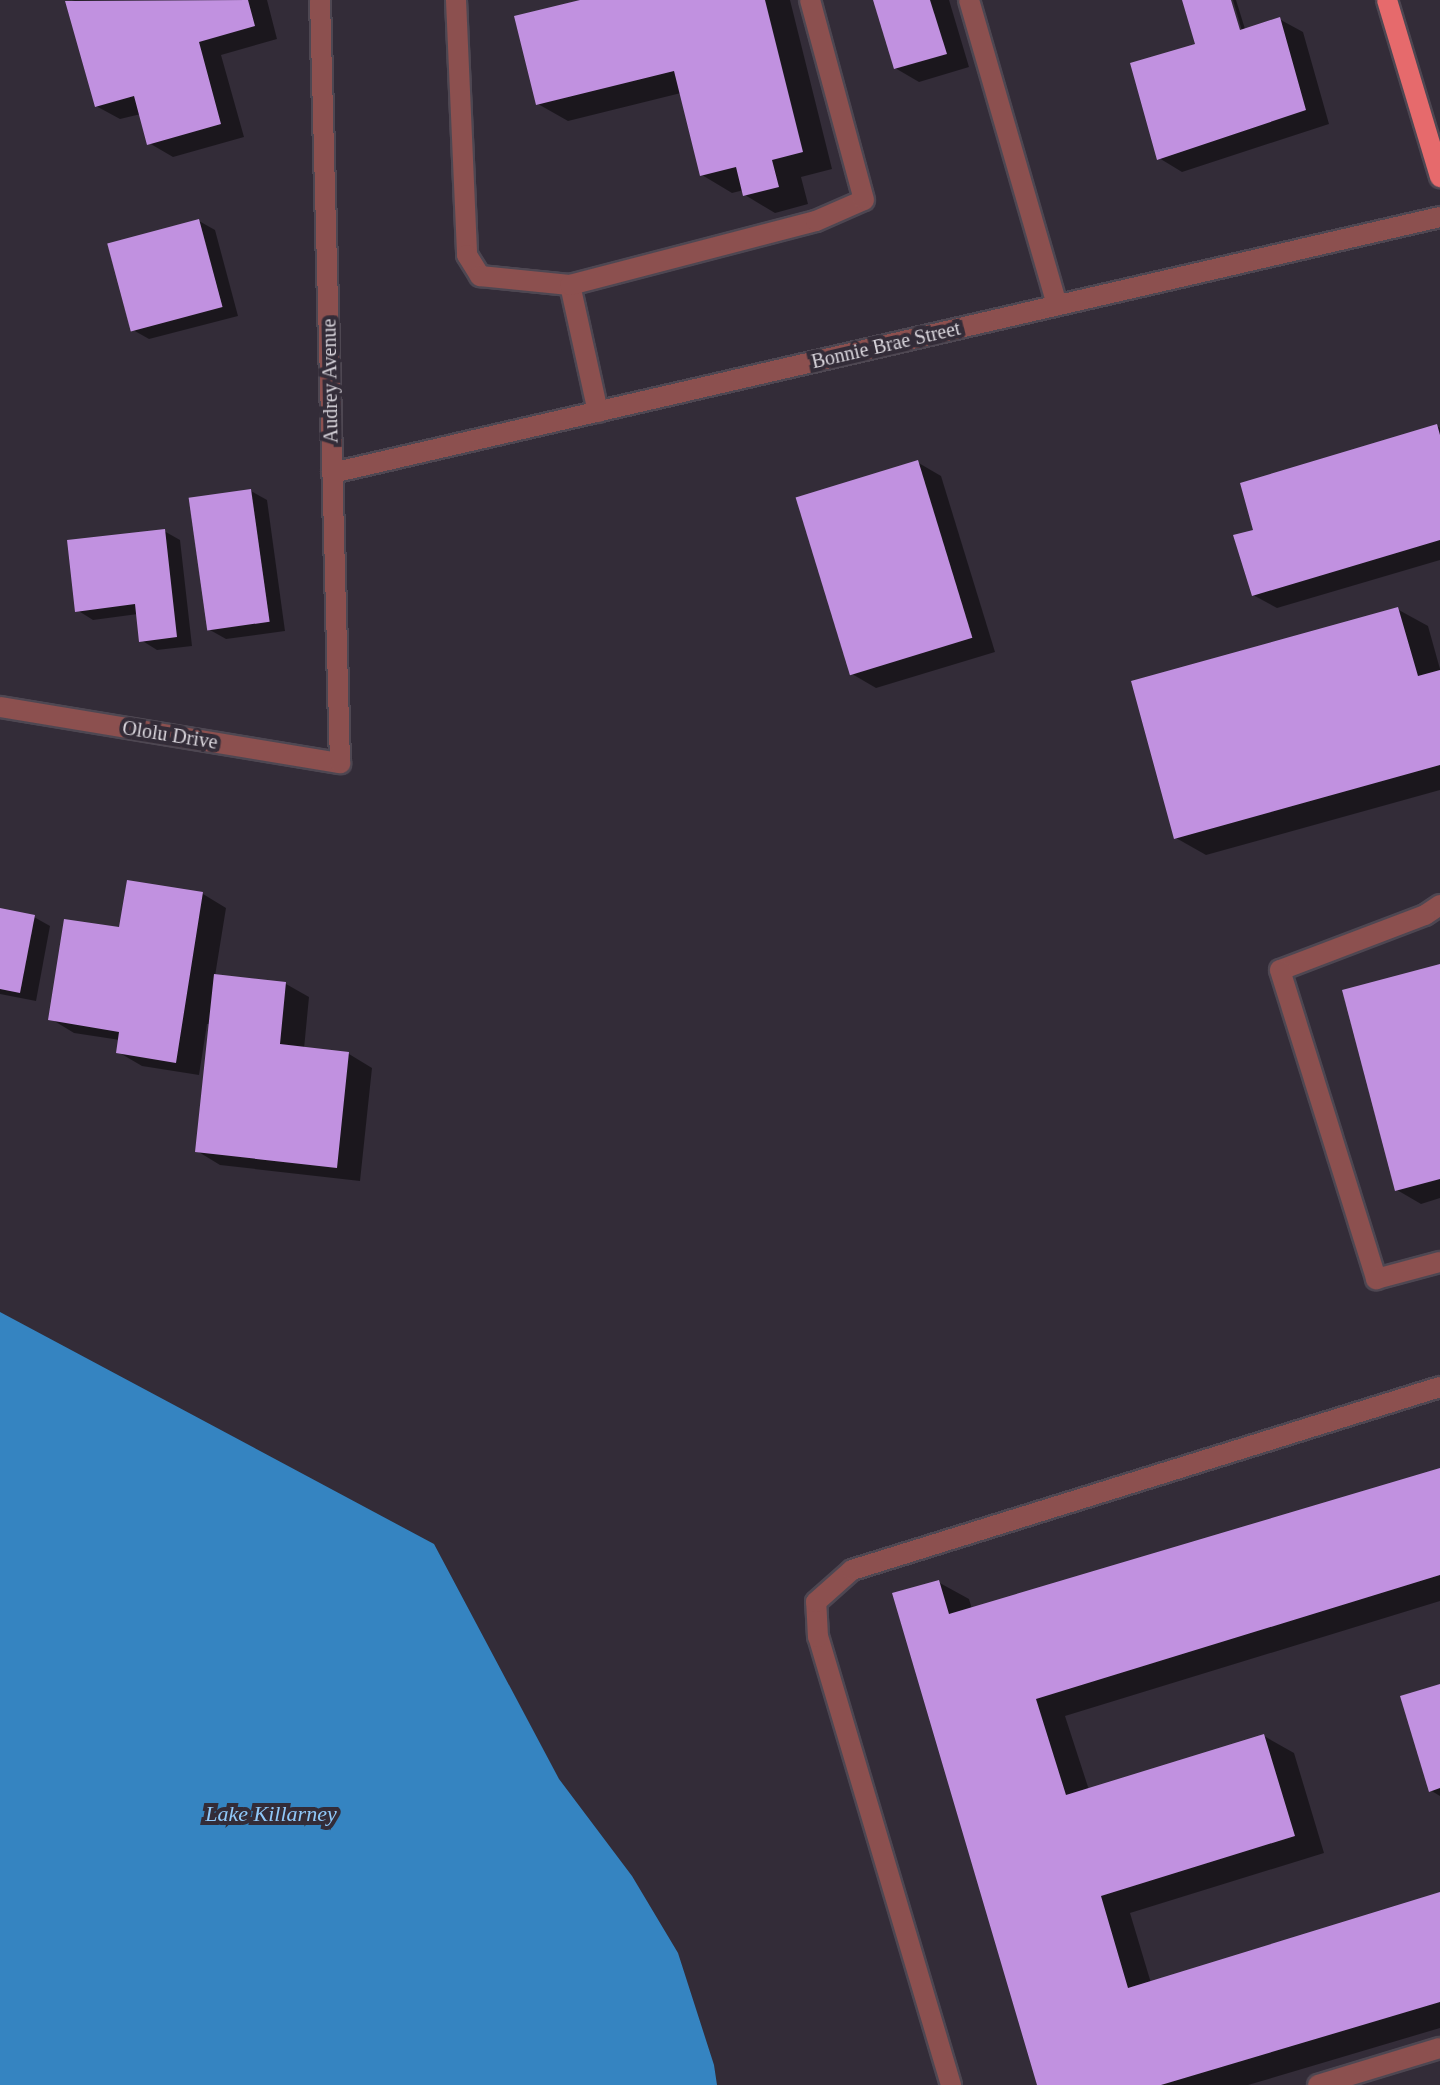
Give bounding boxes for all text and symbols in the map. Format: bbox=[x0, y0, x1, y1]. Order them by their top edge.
street label: Bonnie Brae Street bbox=[809, 316, 963, 374]
street label: Audrey Avenue bbox=[317, 318, 343, 444]
street label: Ololu Drive bbox=[121, 716, 219, 754]
water label: Lake Killarney bbox=[205, 1801, 337, 1827]

